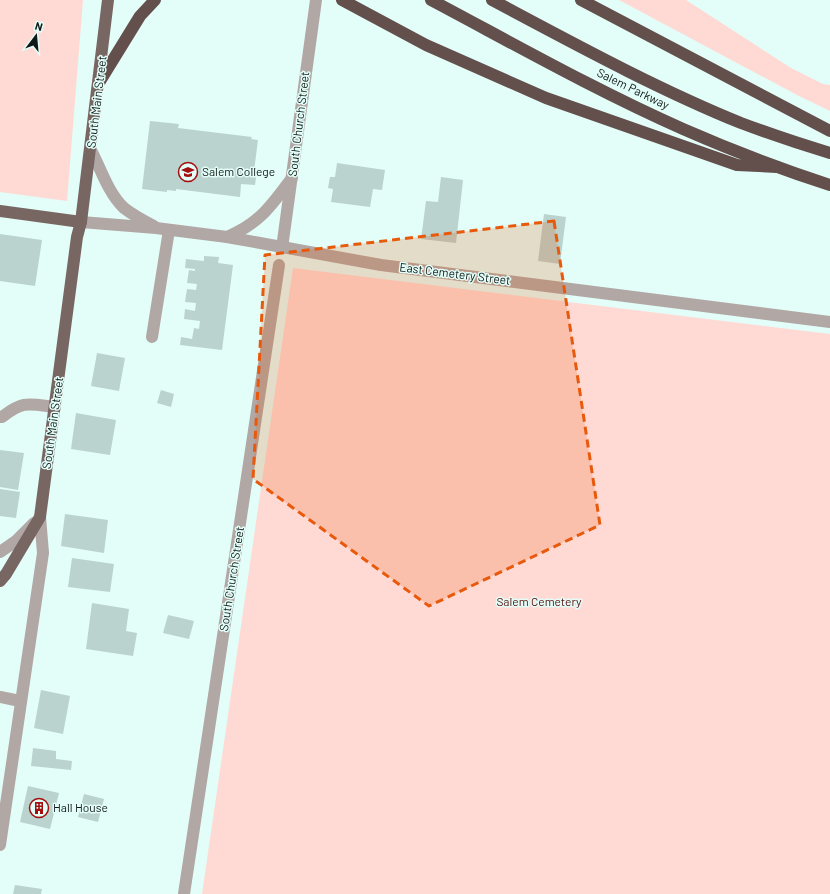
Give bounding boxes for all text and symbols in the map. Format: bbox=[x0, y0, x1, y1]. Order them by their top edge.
north arrow bbox=[16, 16, 56, 56]
text: N bbox=[34, 19, 44, 33]
street label: South Main Street bbox=[83, 55, 109, 149]
street label: Salem Parkway bbox=[595, 65, 672, 112]
street label: South Church Street bbox=[285, 71, 311, 177]
school or university icon: Salem College bbox=[177, 161, 199, 183]
place label: Salem College bbox=[202, 164, 275, 178]
street label: East Cemetery Street bbox=[399, 259, 511, 287]
street label: South Main Street bbox=[39, 376, 65, 470]
street label: South Church Street bbox=[216, 526, 246, 632]
park label: Salem Cemetery bbox=[496, 594, 582, 608]
building icon: Hall House bbox=[28, 797, 50, 819]
place label: Hall House bbox=[53, 800, 108, 814]

